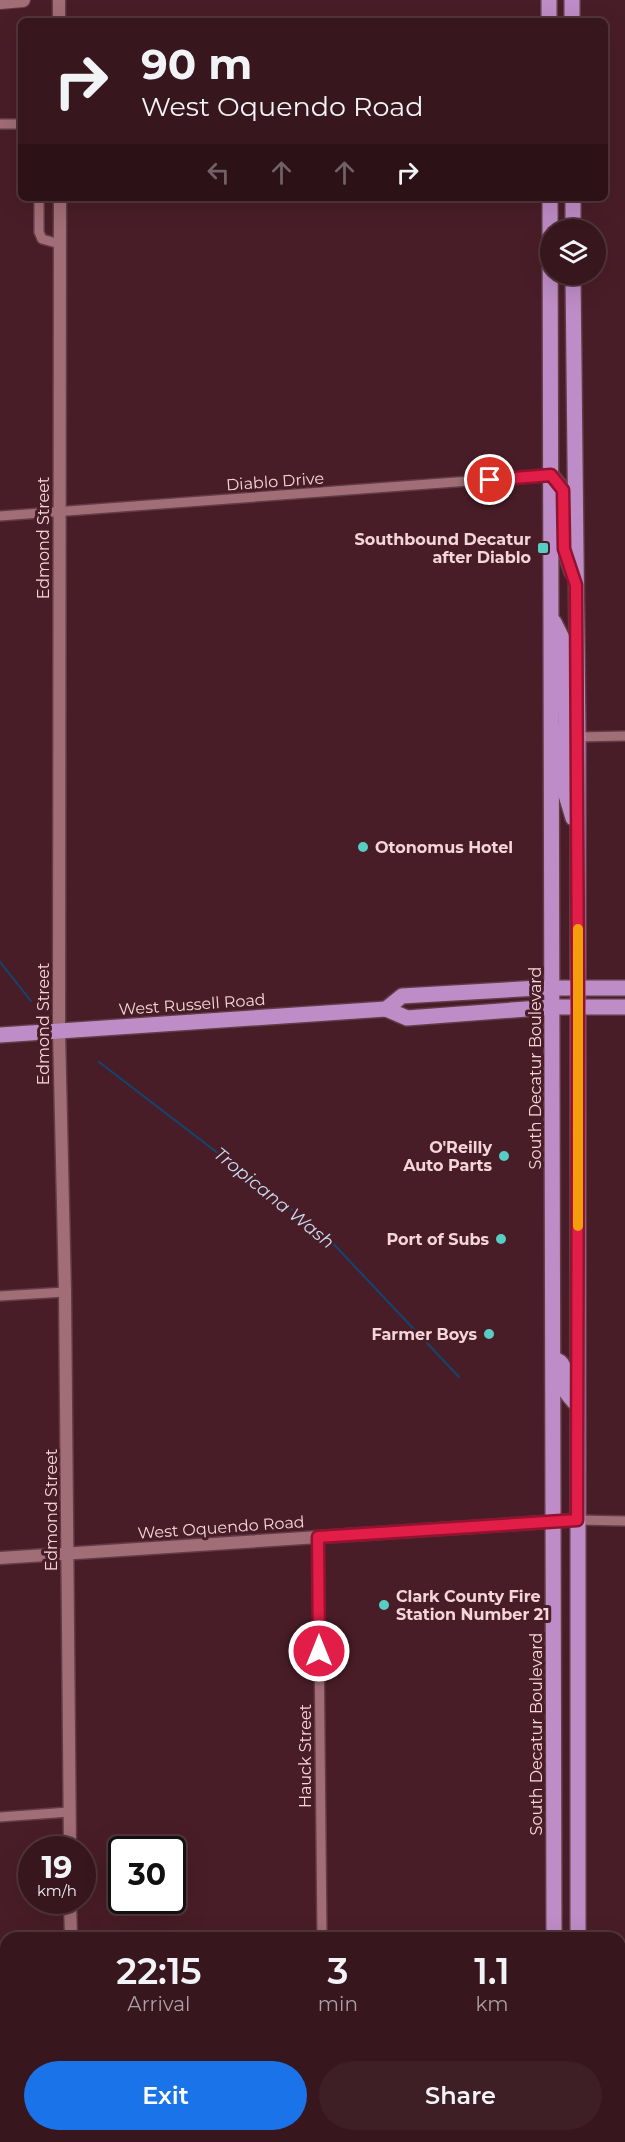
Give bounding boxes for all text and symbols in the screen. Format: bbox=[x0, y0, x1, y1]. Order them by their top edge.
text: 90 m bbox=[141, 38, 252, 90]
icon: right bbox=[42, 42, 120, 120]
text: West Oquendo Road bbox=[141, 90, 424, 123]
icon: left bbox=[202, 156, 235, 189]
icon: ahead bbox=[265, 156, 298, 189]
icon: ahead bbox=[328, 156, 361, 189]
icon: right bbox=[391, 156, 424, 189]
map controls bbox=[540, 219, 606, 285]
button: layers bbox=[540, 219, 606, 285]
pin bbox=[464, 454, 515, 505]
icon: arrive bbox=[473, 463, 506, 496]
street label: Diablo Drive bbox=[225, 469, 325, 494]
street label: Edmond Street bbox=[34, 476, 53, 599]
place label: Southbound Decatur after Diablo bbox=[355, 530, 531, 567]
marker: Southbound Decatur after Diablo bbox=[536, 541, 550, 555]
place label: Otonomus Hotel bbox=[375, 838, 513, 857]
marker: Otonomus Hotel bbox=[356, 840, 370, 854]
street label: Edmond Street bbox=[34, 962, 53, 1085]
street label: South Decatur Boulevard bbox=[526, 967, 545, 1169]
street label: West Russell Road bbox=[118, 990, 266, 1019]
place label: O'Reilly Auto Parts bbox=[402, 1138, 492, 1175]
water label: Tropicana Wash bbox=[209, 1143, 339, 1253]
marker: O'Reilly Auto Parts bbox=[497, 1149, 511, 1163]
place label: Port of Subs bbox=[386, 1230, 489, 1249]
marker: Port of Subs bbox=[494, 1232, 508, 1246]
place label: Farmer Boys bbox=[372, 1325, 477, 1344]
marker: Farmer Boys bbox=[482, 1327, 496, 1341]
street label: Edmond Street bbox=[42, 1448, 61, 1571]
street label: West Oquendo Road bbox=[137, 1512, 305, 1543]
place label: Clark County Fire Station Number 21 bbox=[396, 1587, 550, 1624]
marker: Clark County Fire Station Number 21 bbox=[377, 1598, 391, 1612]
position arrow bbox=[287, 1619, 351, 1683]
street label: South Decatur Boulevard bbox=[527, 1633, 546, 1835]
street label: Hauck Street bbox=[296, 1703, 315, 1808]
speed limit sign: 30 bbox=[108, 1836, 186, 1914]
text: 19 bbox=[42, 1849, 72, 1886]
text: km/h bbox=[37, 1881, 77, 1900]
text: 22:15 bbox=[116, 1949, 202, 1993]
text: 3 bbox=[327, 1949, 348, 1993]
text: 1.1 bbox=[474, 1949, 510, 1993]
text: Arrival bbox=[127, 1992, 190, 2016]
text: min bbox=[318, 1992, 358, 2016]
text: km bbox=[475, 1992, 508, 2016]
button: Exit bbox=[24, 2061, 307, 2130]
button: Share bbox=[319, 2061, 602, 2130]

